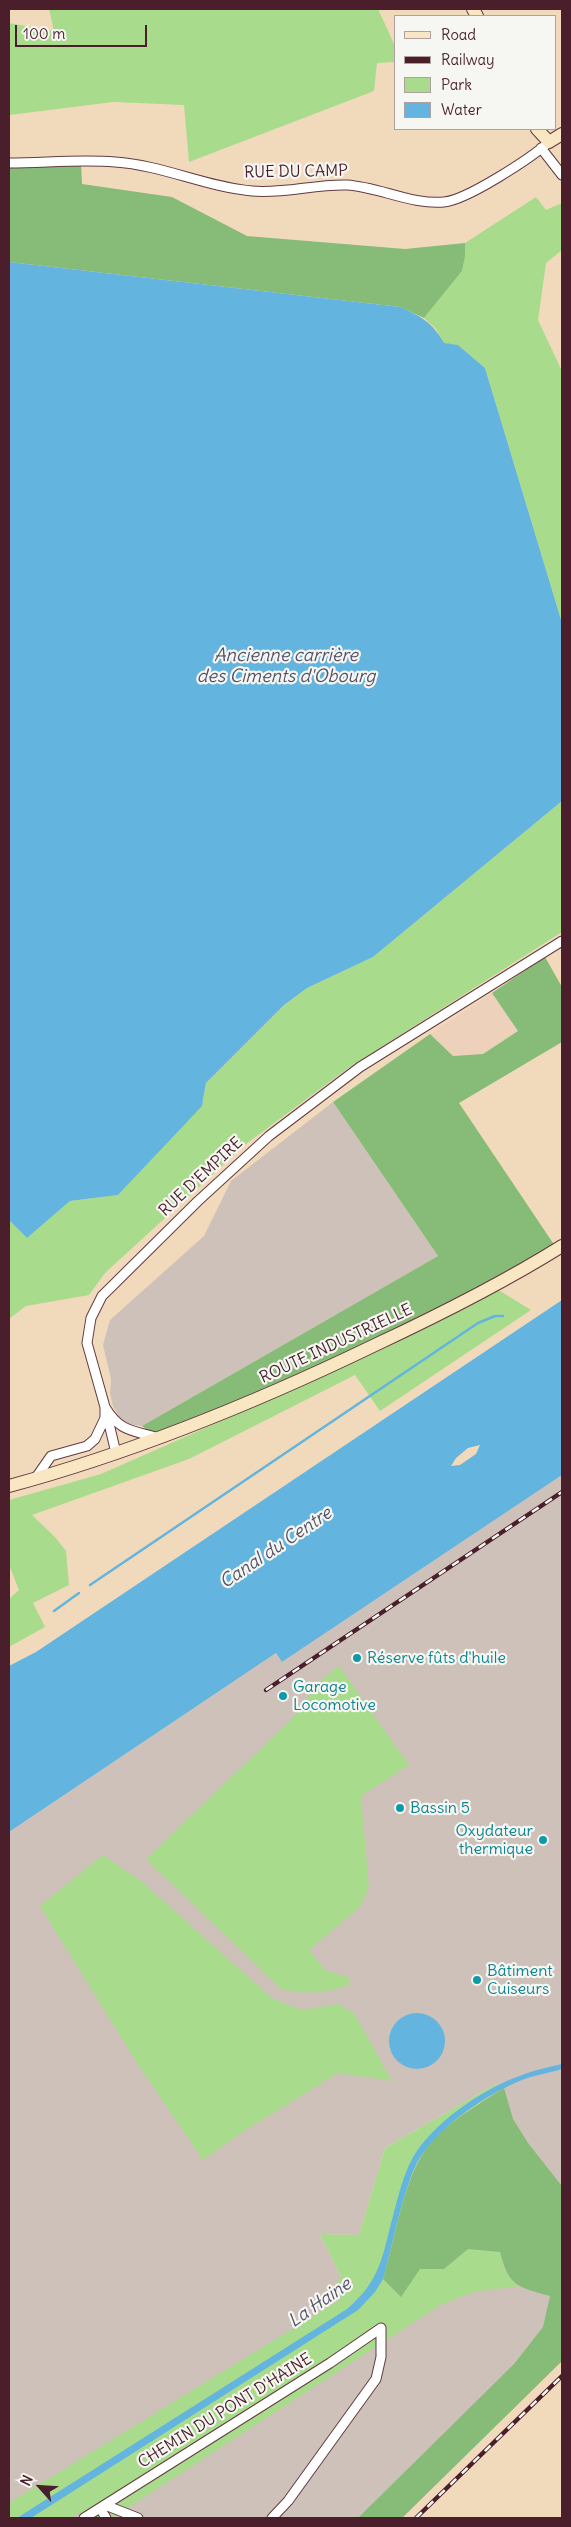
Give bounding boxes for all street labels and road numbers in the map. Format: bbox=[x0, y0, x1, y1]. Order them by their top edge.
street label: RUE DU CAMP bbox=[244, 161, 348, 183]
street label: RUE D'EMPIRE bbox=[155, 1133, 247, 1221]
street label: ROUTE INDUSTRIELLE bbox=[257, 1300, 415, 1388]
street label: CHEMIN DU PONT D'HAINE bbox=[135, 2350, 315, 2472]

